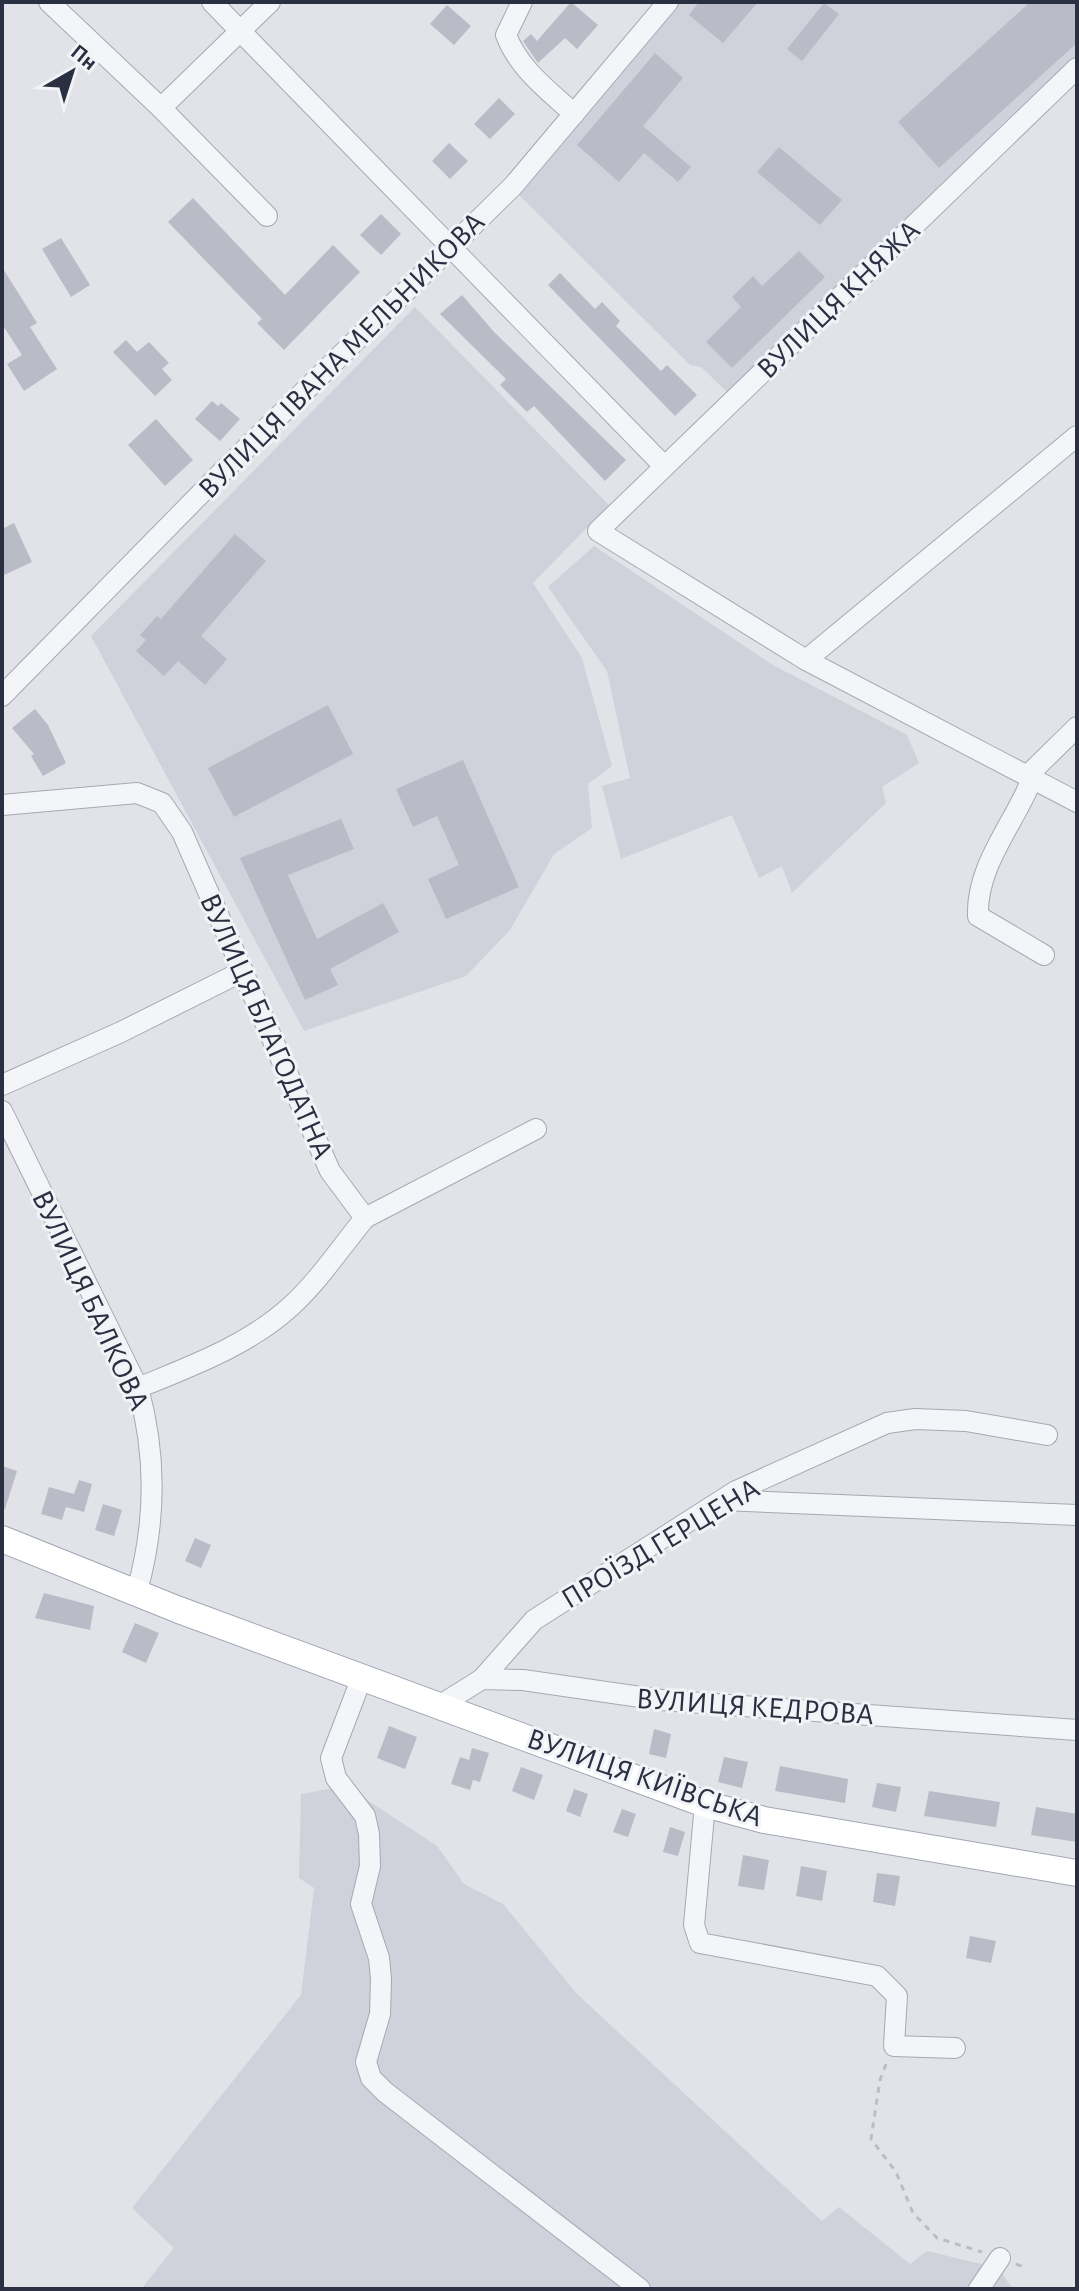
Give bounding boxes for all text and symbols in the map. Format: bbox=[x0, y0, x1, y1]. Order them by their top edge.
north arrow bbox=[32, 32, 112, 112]
text: Пн bbox=[67, 40, 101, 74]
street label: ВУЛИЦЯ ІВАНА МЕЛЬНИКОВА bbox=[193, 207, 490, 504]
street label: ВУЛИЦЯ КНЯЖА bbox=[752, 215, 926, 385]
street label: ВУЛИЦЯ БЛАГОДАТНА bbox=[194, 889, 338, 1164]
street label: ВУЛИЦЯ БАЛКОВА bbox=[26, 1186, 154, 1415]
street label: ПРОЇЗД ГЕРЦЕНА bbox=[556, 1472, 765, 1615]
street label: ВУЛИЦЯ КЕДРОВА bbox=[635, 1684, 875, 1730]
street label: ВУЛИЦЯ КИЇВСЬКА bbox=[523, 1723, 767, 1832]

